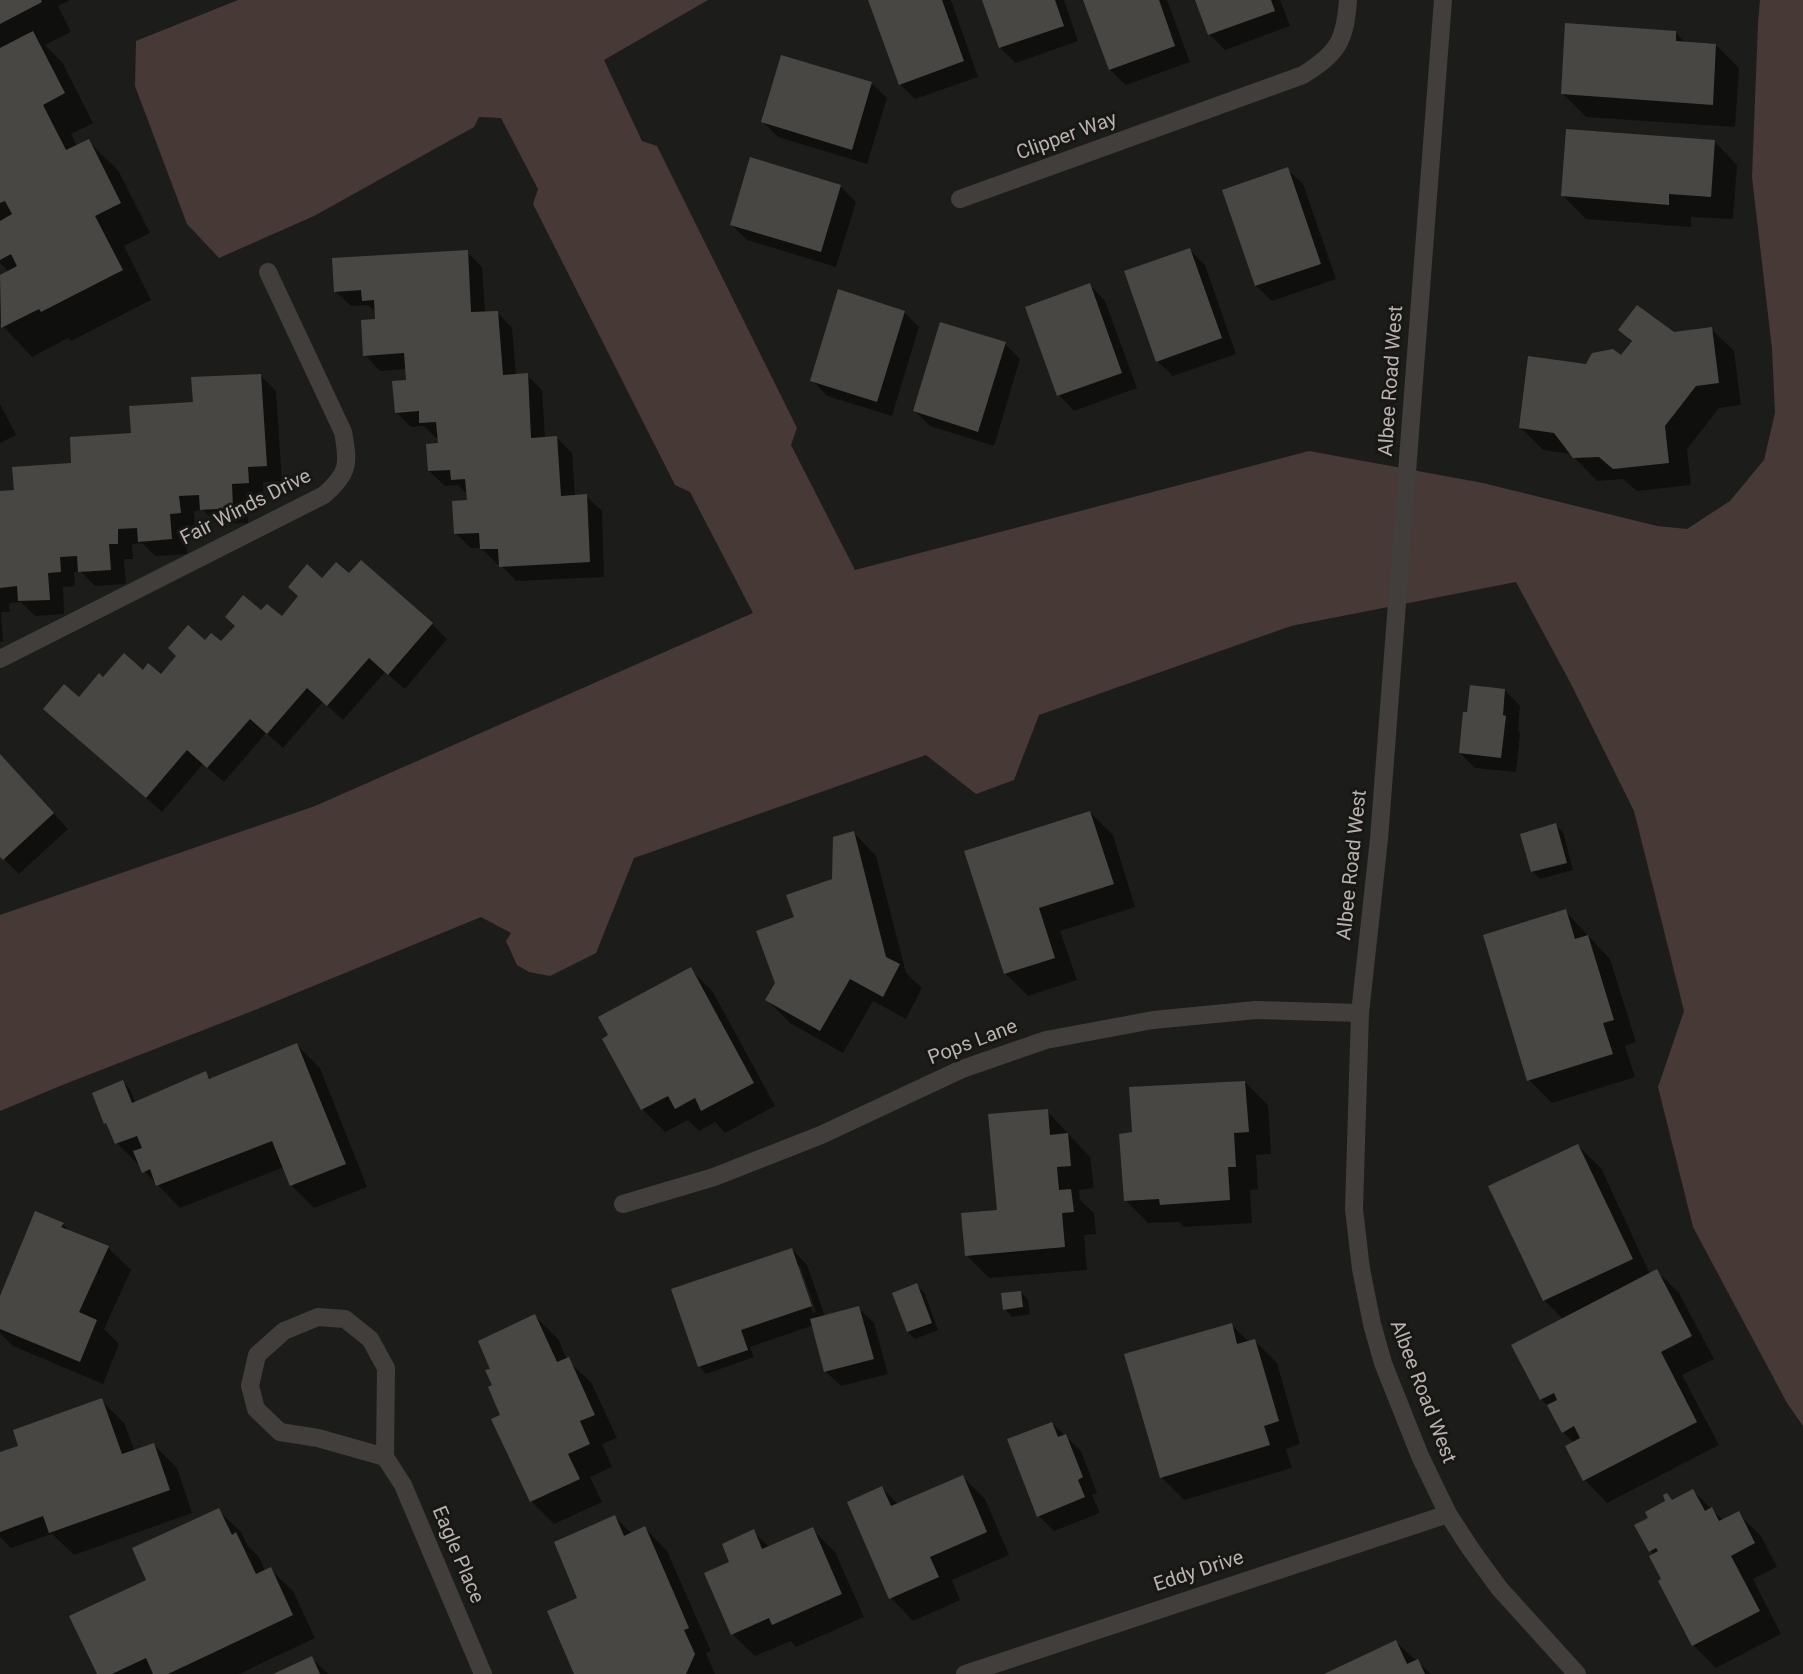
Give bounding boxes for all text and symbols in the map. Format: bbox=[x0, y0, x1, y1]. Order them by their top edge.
street label: Clipper Way bbox=[1013, 108, 1121, 166]
street label: Albee Road West bbox=[1375, 305, 1409, 457]
street label: Fair Winds Drive bbox=[177, 465, 315, 551]
street label: Albee Road West bbox=[1333, 789, 1373, 941]
street label: Pops Lane bbox=[925, 1015, 1021, 1071]
street label: Albee Road West bbox=[1384, 1317, 1460, 1467]
street label: Eagle Place bbox=[426, 1503, 488, 1607]
street label: Eddy Drive bbox=[1151, 1546, 1247, 1598]

